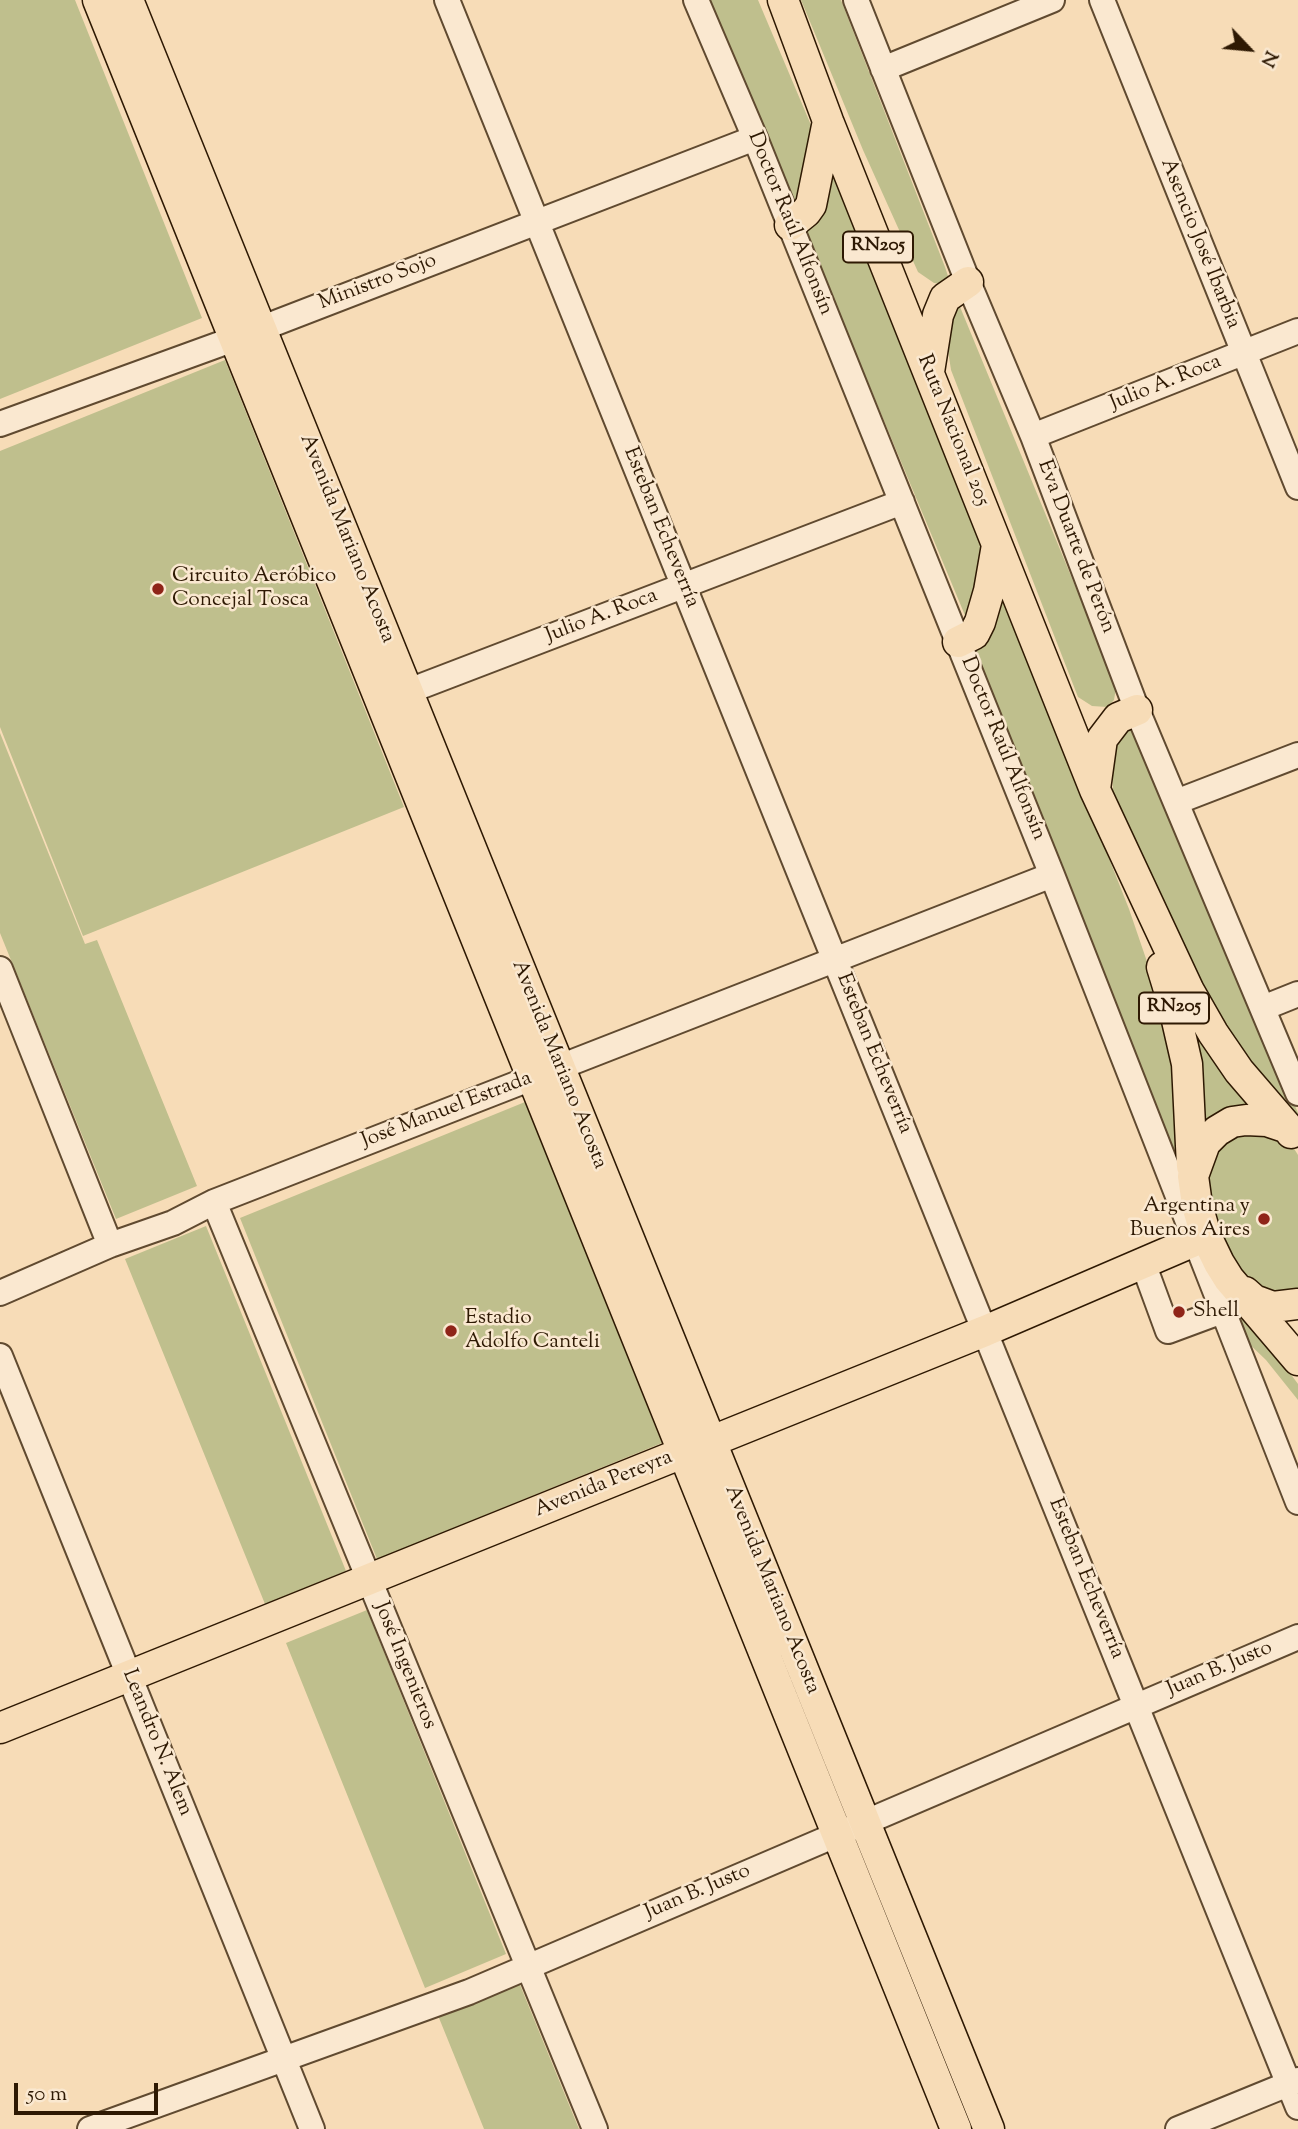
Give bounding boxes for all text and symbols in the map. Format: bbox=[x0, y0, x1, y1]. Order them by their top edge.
north arrow bbox=[1214, 14, 1284, 84]
text: N bbox=[1253, 46, 1284, 71]
street label: Doctor Raúl Alfonsín bbox=[741, 129, 837, 319]
street label: Asencio José Ibarbia bbox=[1153, 155, 1245, 333]
road number: RN205 bbox=[843, 232, 913, 262]
street label: Ministro Sojo bbox=[316, 249, 440, 317]
street label: Julio A. Roca bbox=[1107, 350, 1225, 418]
street label: Ruta Nacional 205 bbox=[910, 351, 994, 511]
street label: Avenida Mariano Acosta bbox=[293, 431, 399, 647]
street label: Esteban Echeverría bbox=[616, 444, 704, 612]
street label: Eva Duarte de Perón bbox=[1030, 457, 1120, 637]
place label: Circuito Aeróbico Concejal Tosca bbox=[172, 564, 336, 614]
marker: Circuito Aeróbico Concejal Tosca bbox=[150, 581, 166, 597]
street label: Julio A. Roca bbox=[542, 584, 662, 650]
street label: Doctor Raúl Alfonsín bbox=[954, 654, 1050, 844]
street label: Avenida Mariano Acosta bbox=[505, 957, 611, 1173]
street label: Esteban Echeverría bbox=[829, 970, 917, 1138]
road number: RN205 bbox=[1139, 992, 1209, 1024]
street label: José Manuel Estrada bbox=[358, 1067, 536, 1155]
place label: Argentina y Buenos Aires bbox=[1130, 1194, 1250, 1244]
marker: Argentina y Buenos Aires bbox=[1256, 1211, 1272, 1227]
place label: Shell bbox=[1193, 1299, 1239, 1325]
marker: Shell bbox=[1171, 1304, 1187, 1320]
place label: Estadio Adolfo Canteli bbox=[465, 1306, 600, 1356]
marker: Estadio Adolfo Canteli bbox=[443, 1323, 459, 1339]
street label: Avenida Pereyra bbox=[531, 1446, 677, 1524]
street label: Avenida Mariano Acosta bbox=[718, 1482, 824, 1698]
street label: Esteban Echeverría bbox=[1041, 1495, 1129, 1663]
street label: José Ingenieros bbox=[367, 1599, 441, 1733]
street label: Juan B. Justo bbox=[1163, 1636, 1277, 1704]
street label: Leandro N. Alem bbox=[115, 1666, 197, 1820]
street label: Juan B. Justo bbox=[641, 1859, 755, 1927]
scale bar bbox=[18, 2070, 161, 2114]
text: 50 m bbox=[27, 2080, 67, 2110]

